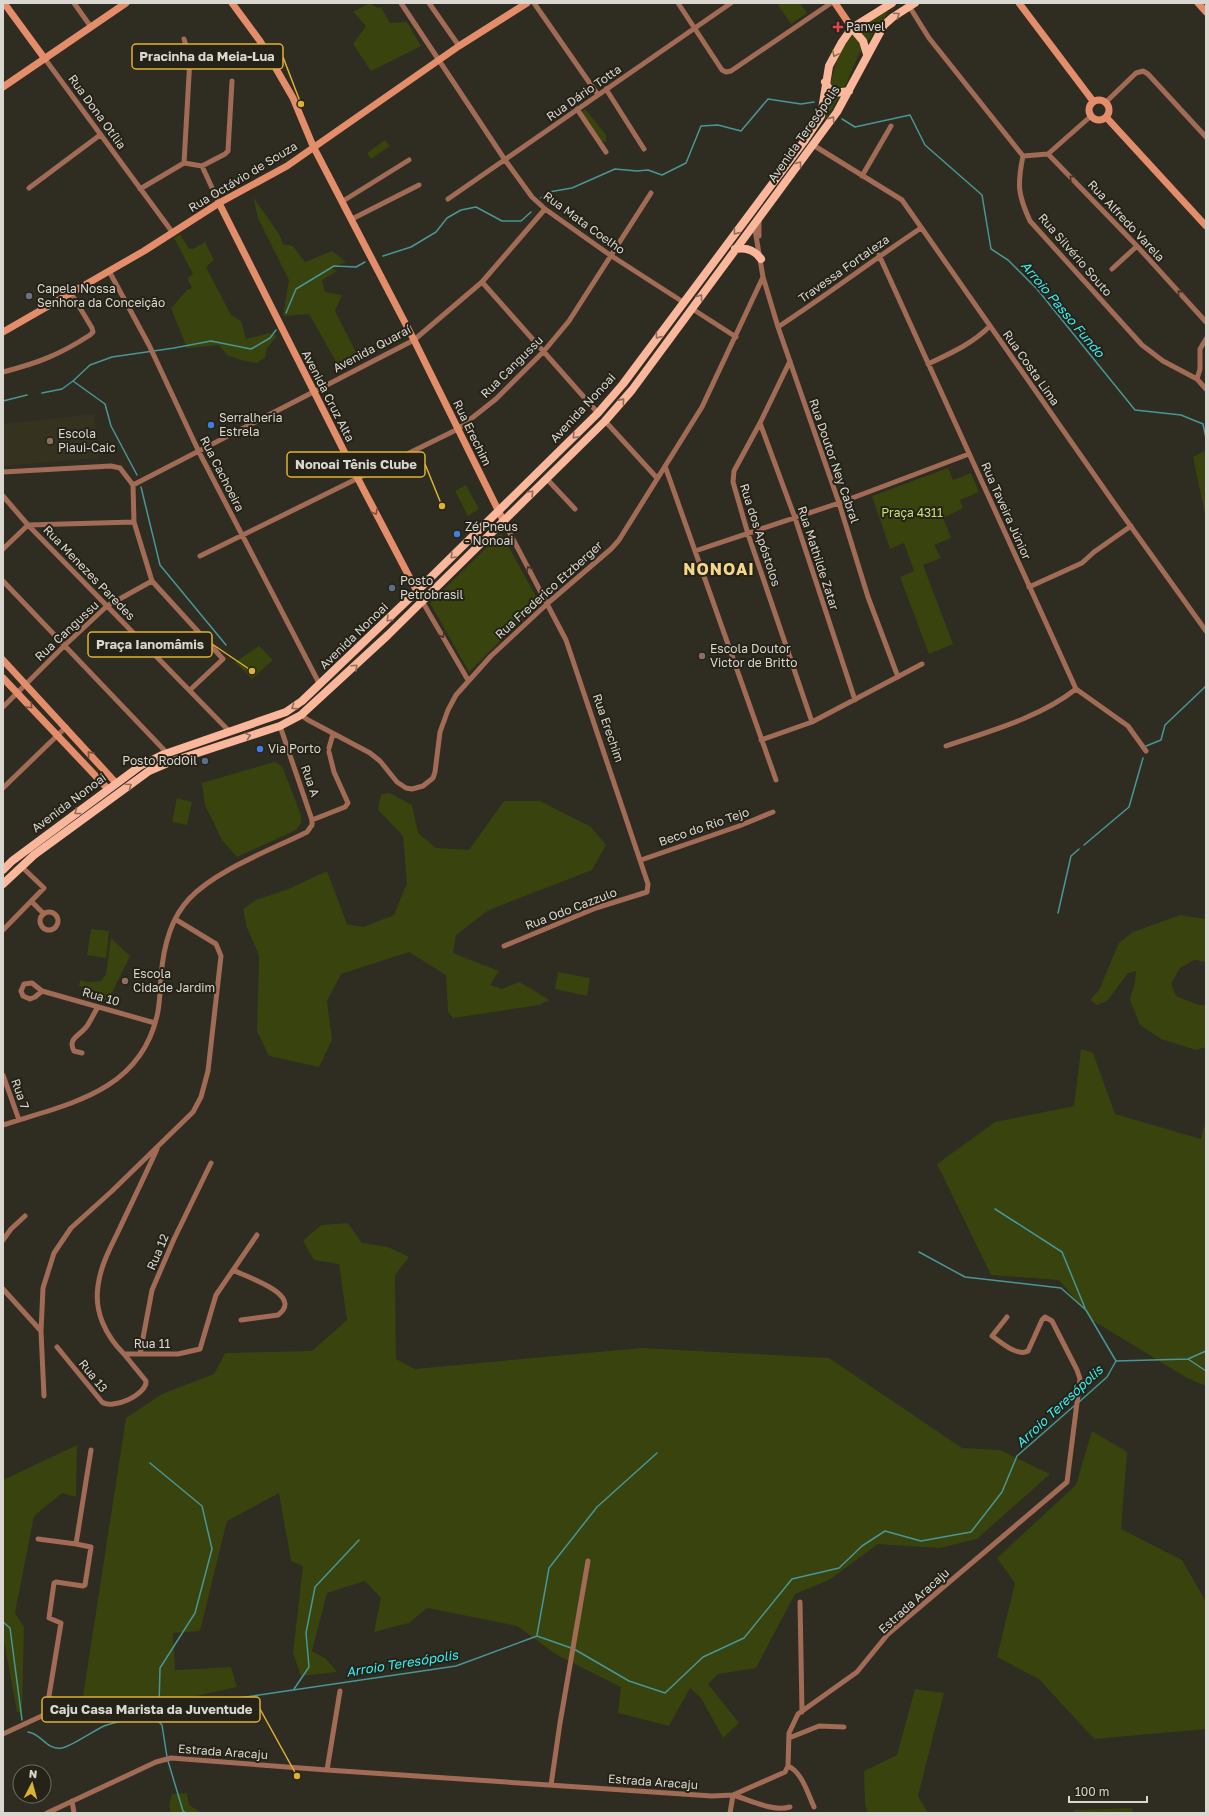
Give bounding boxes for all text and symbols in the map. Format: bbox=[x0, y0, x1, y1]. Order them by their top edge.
one-way arrow bbox=[892, 13, 899, 20]
place label: Panvel bbox=[846, 19, 885, 34]
marker: Panvel bbox=[833, 22, 843, 32]
callout: Pracinha da Meia-Lua bbox=[132, 44, 283, 69]
text: Pracinha da Meia-Lua bbox=[139, 48, 275, 64]
one-way arrow bbox=[832, 49, 840, 57]
street label: Rua Dário Totta bbox=[543, 61, 624, 124]
street label: Rua Dona Otília bbox=[65, 71, 130, 152]
street label: Avenida Teresópolis bbox=[764, 82, 843, 185]
one-way arrow bbox=[827, 116, 835, 123]
street label: Rua Octávio de Souza bbox=[186, 138, 300, 215]
one-way arrow bbox=[794, 161, 802, 168]
one-way arrow bbox=[1069, 175, 1077, 183]
street label: Rua Alfredo Varela bbox=[1085, 177, 1168, 265]
street label: Rua Mata Coelho bbox=[541, 188, 628, 257]
street label: Rua Silvério Souto bbox=[1035, 210, 1116, 299]
one-way arrow bbox=[733, 228, 741, 235]
street label: Travessa Fortaleza bbox=[795, 232, 892, 306]
water label: Arroio Passo Fundo bbox=[1018, 258, 1109, 361]
place label: Capela Nossa Senhora da Conceição bbox=[37, 281, 165, 310]
marker: Capela Nossa Senhora da Conceição bbox=[24, 291, 34, 301]
one-way arrow bbox=[1178, 291, 1185, 298]
one-way arrow bbox=[695, 294, 702, 301]
street label: Avenida Quaraí bbox=[330, 321, 414, 375]
street label: Rua Costa Lima bbox=[1000, 327, 1063, 408]
street label: Rua Cangussu bbox=[477, 332, 546, 401]
one-way arrow bbox=[656, 332, 663, 339]
street label: Avenida Cruz Alta bbox=[299, 347, 358, 444]
street label: Avenida Nonoai bbox=[547, 370, 619, 445]
street label: Rua Erechim bbox=[450, 397, 495, 468]
street label: Rua Doutor Ney Cabral bbox=[806, 397, 863, 525]
one-way arrow bbox=[618, 398, 625, 406]
place label: Serralheria Estrela bbox=[219, 410, 283, 439]
marker: Serralheria Estrela bbox=[206, 420, 216, 430]
place label: Escola Piaui-Caic bbox=[58, 426, 116, 455]
one-way arrow bbox=[572, 431, 580, 439]
street label: Rua Cachoeira bbox=[197, 434, 248, 514]
marker: Escola Piaui-Caic bbox=[45, 436, 55, 446]
callout: Nonoai Tênis Clube bbox=[287, 452, 425, 477]
text: Nonoai Tênis Clube bbox=[295, 456, 417, 472]
street label: Rua Taveira Júnior bbox=[978, 460, 1035, 562]
street label: Rua dos Apóstolos bbox=[737, 482, 784, 588]
one-way arrow bbox=[526, 490, 534, 498]
street label: Rua Mathilde Zatar bbox=[795, 504, 842, 612]
park label: Praça 4311 bbox=[881, 505, 943, 520]
one-way arrow bbox=[371, 508, 378, 515]
place label: Zé Pneus - Nonoai bbox=[465, 519, 518, 548]
street label: Rua Menezes Paredes bbox=[40, 522, 138, 623]
marker: Zé Pneus - Nonoai bbox=[452, 529, 462, 539]
street label: Rua Frederico Etzberger bbox=[492, 537, 606, 642]
one-way arrow bbox=[450, 552, 457, 559]
district label: NONOAI bbox=[683, 559, 755, 579]
one-way arrow bbox=[527, 566, 534, 573]
place label: Posto Petrobrasil bbox=[400, 573, 464, 602]
marker: Posto Petrobrasil bbox=[387, 583, 397, 593]
street label: Rua Cangussu bbox=[32, 597, 102, 664]
street label: Avenida Nonoai bbox=[316, 599, 391, 672]
one-way arrow bbox=[386, 614, 394, 621]
one-way arrow bbox=[437, 631, 444, 638]
callout: Praça Ianomâmis bbox=[88, 632, 212, 657]
text: Praça Ianomâmis bbox=[96, 636, 204, 652]
place label: Escola Doutor Victor de Britto bbox=[710, 641, 797, 670]
marker: Escola Doutor Victor de Britto bbox=[697, 651, 707, 661]
one-way arrow bbox=[350, 664, 358, 671]
street label: Rua Erechim bbox=[590, 692, 627, 764]
one-way arrow bbox=[25, 701, 33, 709]
one-way arrow bbox=[291, 702, 298, 710]
one-way arrow bbox=[244, 733, 251, 741]
place label: Via Porto bbox=[268, 741, 321, 756]
marker: Via Porto bbox=[255, 744, 265, 754]
one-way arrow bbox=[88, 751, 95, 758]
place label: Posto RodOil bbox=[122, 753, 197, 768]
marker: Posto RodOil bbox=[200, 756, 210, 766]
street label: Rua A bbox=[298, 763, 323, 799]
street label: Avenida Nonoai bbox=[28, 770, 109, 835]
one-way arrow bbox=[124, 784, 131, 791]
street label: Beco do Rio Tejo bbox=[657, 804, 751, 849]
one-way arrow bbox=[74, 807, 81, 814]
street label: Rua Odo Cazzulo bbox=[523, 884, 619, 933]
place label: Escola Cidade Jardim bbox=[133, 966, 215, 995]
marker: Escola Cidade Jardim bbox=[120, 976, 130, 986]
street label: Rua 10 bbox=[81, 984, 122, 1009]
street label: Rua 7 bbox=[8, 1077, 33, 1111]
street label: Rua 12 bbox=[143, 1231, 172, 1272]
street label: Rua 11 bbox=[134, 1336, 170, 1351]
street label: Rua 13 bbox=[76, 1356, 111, 1395]
water label: Arroio Teresópolis bbox=[1012, 1361, 1107, 1450]
street label: Estrada Aracaju bbox=[875, 1565, 952, 1636]
water label: Arroio Teresópolis bbox=[345, 1646, 460, 1680]
callout: Caju Casa Marista da Juventude bbox=[42, 1697, 260, 1722]
text: Caju Casa Marista da Juventude bbox=[50, 1701, 253, 1717]
street label: Estrada Aracaju bbox=[178, 1741, 269, 1762]
north arrow bbox=[12, 1764, 52, 1804]
text: N bbox=[28, 1767, 38, 1780]
street label: Estrada Aracaju bbox=[608, 1771, 699, 1792]
scale bar bbox=[1069, 1778, 1147, 1804]
text: 100 m bbox=[1075, 1784, 1109, 1799]

